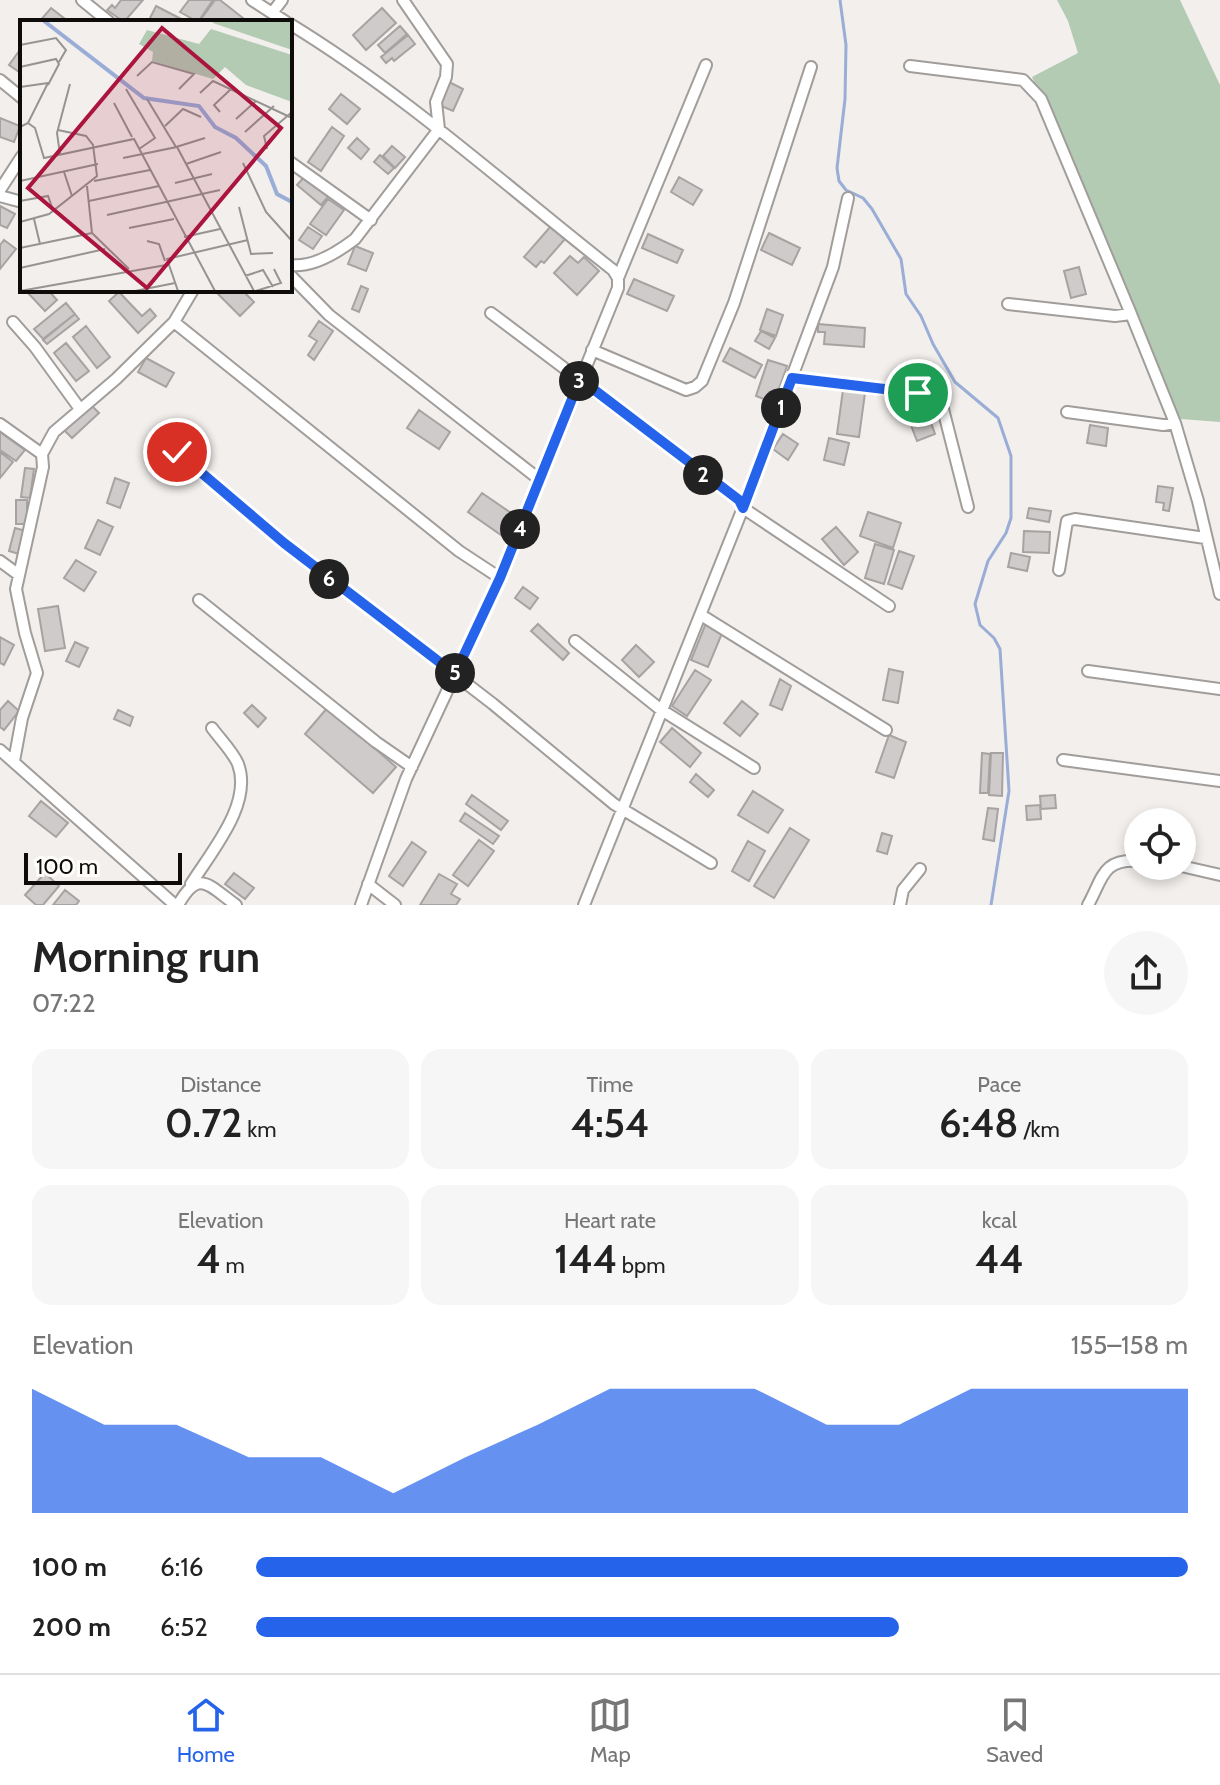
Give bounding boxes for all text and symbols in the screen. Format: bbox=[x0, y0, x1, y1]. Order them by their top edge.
inset map bbox=[20, 20, 292, 292]
pin bbox=[884, 359, 952, 427]
pin: 3 bbox=[559, 361, 599, 401]
text: 3 bbox=[573, 367, 585, 394]
icon: arrive bbox=[896, 371, 940, 415]
pin: 1 bbox=[761, 388, 801, 428]
text: 1 bbox=[777, 394, 785, 421]
pin bbox=[143, 418, 211, 486]
icon: check bbox=[155, 430, 199, 474]
pin: 2 bbox=[683, 455, 723, 495]
text: 2 bbox=[697, 461, 709, 488]
pin: 4 bbox=[500, 509, 540, 549]
text: 4 bbox=[513, 515, 527, 542]
pin: 6 bbox=[309, 559, 349, 599]
text: 6 bbox=[323, 565, 335, 592]
pin: 5 bbox=[435, 653, 475, 693]
text: 5 bbox=[449, 659, 461, 686]
map controls bbox=[1124, 808, 1196, 880]
button: locate bbox=[1124, 808, 1196, 880]
scale bar bbox=[24, 849, 182, 885]
text: 100 m bbox=[36, 853, 98, 880]
text: Morning run bbox=[32, 930, 260, 983]
button: share bbox=[1104, 931, 1188, 1015]
text: 07:22 bbox=[32, 987, 96, 1019]
text: Distance bbox=[180, 1071, 261, 1098]
text: Time bbox=[587, 1071, 633, 1098]
text: Pace bbox=[977, 1071, 1021, 1098]
text: 0.72 bbox=[165, 1098, 242, 1147]
text: 4:54 bbox=[571, 1098, 649, 1147]
text: 6:48 bbox=[939, 1098, 1019, 1147]
text: km bbox=[242, 1116, 277, 1143]
text: /km bbox=[1019, 1116, 1060, 1143]
text: Elevation bbox=[178, 1207, 264, 1234]
text: Heart rate bbox=[564, 1207, 656, 1234]
text: kcal bbox=[982, 1207, 1017, 1234]
text: 4 bbox=[196, 1234, 221, 1283]
text: 144 bbox=[554, 1234, 617, 1283]
text: 44 bbox=[975, 1234, 1024, 1283]
text: m bbox=[221, 1252, 245, 1279]
text: bpm bbox=[617, 1252, 666, 1279]
text: Elevation bbox=[32, 1329, 134, 1361]
text: 155–158 m bbox=[1071, 1329, 1188, 1361]
text: 100 m bbox=[32, 1551, 107, 1583]
text: 6:16 bbox=[160, 1551, 203, 1583]
text: 200 m bbox=[32, 1611, 111, 1643]
text: 6:52 bbox=[160, 1611, 208, 1643]
tab: Home bbox=[177, 1693, 235, 1768]
tab: Map bbox=[588, 1693, 632, 1768]
tab: Saved bbox=[986, 1693, 1043, 1768]

